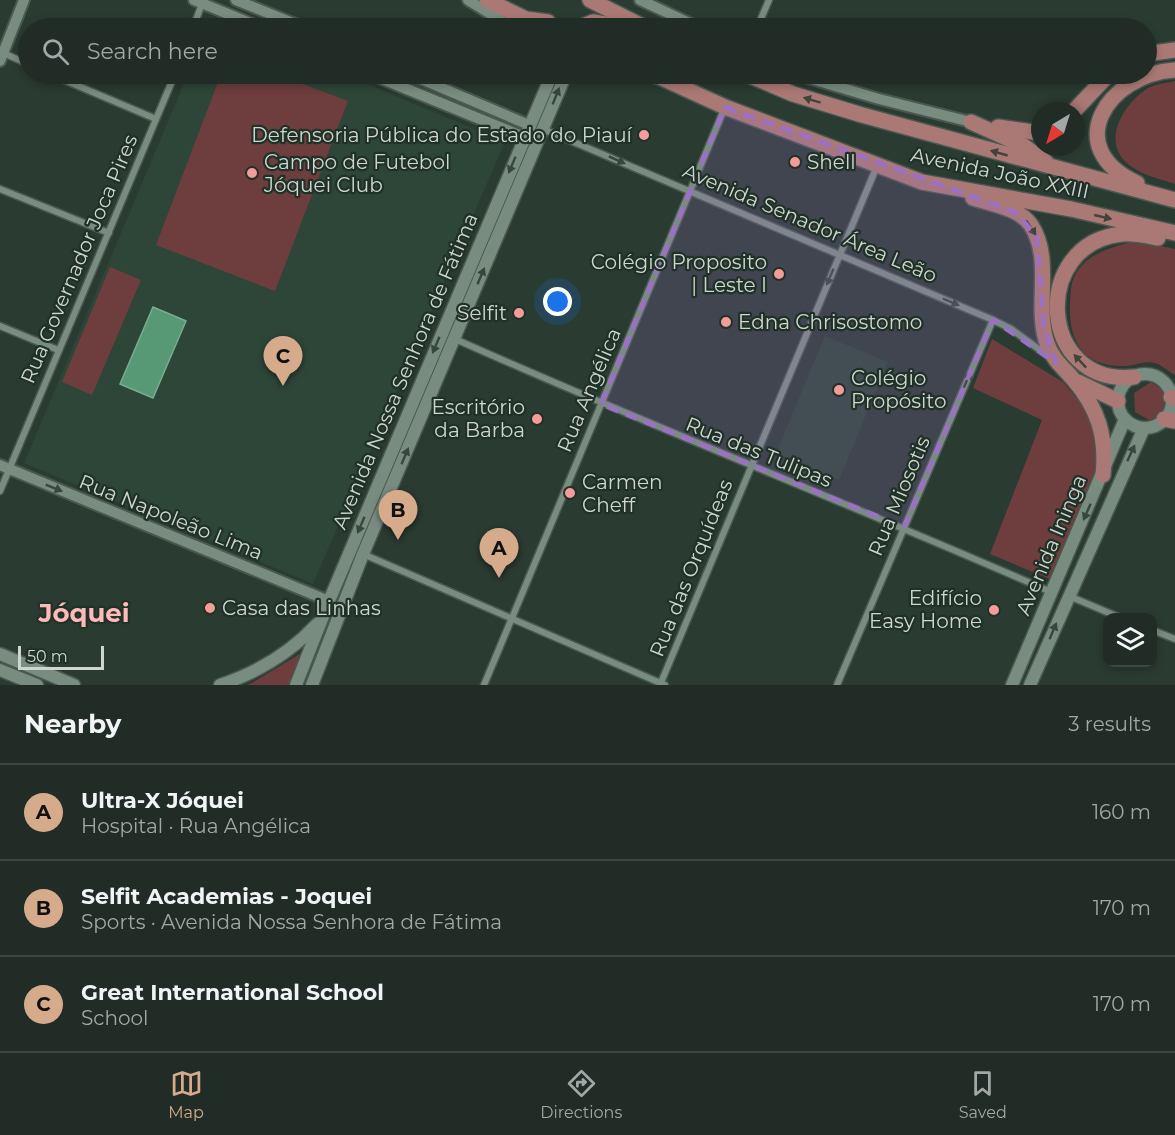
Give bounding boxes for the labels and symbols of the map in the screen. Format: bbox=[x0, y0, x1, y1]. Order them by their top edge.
one-way arrow bbox=[552, 87, 562, 105]
one-way arrow bbox=[803, 95, 821, 104]
north arrow bbox=[1031, 102, 1085, 156]
place label: Defensoria Pública do Estado do Piauí bbox=[251, 123, 634, 147]
marker: Defensoria Pública do Estado do Piauí bbox=[637, 128, 651, 142]
street label: Rua Governador Joca Pires bbox=[16, 131, 142, 387]
street label: Avenida João XXIII bbox=[909, 142, 1091, 204]
one-way arrow bbox=[990, 148, 1008, 157]
place label: Campo de Futebol Jóquei Club bbox=[263, 150, 450, 197]
place label: Shell bbox=[807, 150, 856, 174]
one-way arrow bbox=[608, 155, 626, 165]
marker: Shell bbox=[788, 155, 802, 169]
one-way arrow bbox=[507, 157, 517, 175]
street label: Avenida Senador Área Leão bbox=[679, 158, 941, 288]
marker: Campo de Futebol Jóquei Club bbox=[245, 166, 259, 180]
street label: Avenida Nossa Senhora de Fátima bbox=[327, 209, 483, 533]
one-way arrow bbox=[1094, 212, 1112, 222]
one-way arrow bbox=[1026, 220, 1037, 236]
place label: Colégio Proposito | Leste I bbox=[591, 250, 767, 297]
one-way arrow bbox=[477, 267, 486, 285]
marker: Colégio Proposito | Leste I bbox=[772, 267, 786, 281]
one-way arrow bbox=[825, 269, 835, 287]
your location bbox=[543, 287, 572, 316]
one-way arrow bbox=[942, 297, 960, 307]
place label: Selfit bbox=[457, 301, 507, 325]
marker: Selfit bbox=[512, 306, 526, 320]
place label: Edna Chrisostomo bbox=[738, 310, 922, 334]
marker: Edna Chrisostomo bbox=[719, 315, 733, 329]
street label: Rua Angélica bbox=[552, 324, 626, 456]
pin: C bbox=[264, 336, 302, 386]
one-way arrow bbox=[431, 337, 441, 355]
one-way arrow bbox=[1073, 354, 1087, 369]
place label: Colégio Propósito bbox=[851, 366, 947, 413]
one-way arrow bbox=[962, 370, 972, 388]
marker: Colégio Propósito bbox=[832, 383, 846, 397]
place label: Escritório da Barba bbox=[432, 395, 525, 442]
marker: Escritório da Barba bbox=[530, 412, 544, 426]
street label: Rua das Tulipas bbox=[682, 412, 836, 492]
street label: Rua Miosotis bbox=[863, 432, 935, 559]
one-way arrow bbox=[1127, 444, 1136, 461]
one-way arrow bbox=[400, 446, 410, 464]
street label: Rua Napoleão Lima bbox=[76, 469, 266, 565]
place label: Carmen Cheff bbox=[582, 470, 663, 517]
street label: Avenida Ininga bbox=[1011, 471, 1091, 619]
street label: Rua das Orquídeas bbox=[644, 476, 738, 660]
one-way arrow bbox=[45, 484, 63, 493]
marker: Carmen Cheff bbox=[563, 486, 577, 500]
pin: B bbox=[378, 490, 418, 540]
one-way arrow bbox=[1082, 503, 1091, 521]
one-way arrow bbox=[356, 516, 365, 534]
pin: A bbox=[480, 528, 518, 578]
place label: Edifício Easy Home bbox=[869, 586, 982, 633]
place label: Casa das Linhas bbox=[222, 596, 381, 620]
district label: Jóquei bbox=[37, 597, 130, 629]
marker: Casa das Linhas bbox=[203, 601, 217, 615]
marker: Edifício Easy Home bbox=[987, 603, 1001, 617]
one-way arrow bbox=[1048, 622, 1058, 640]
scale bar bbox=[18, 643, 104, 670]

